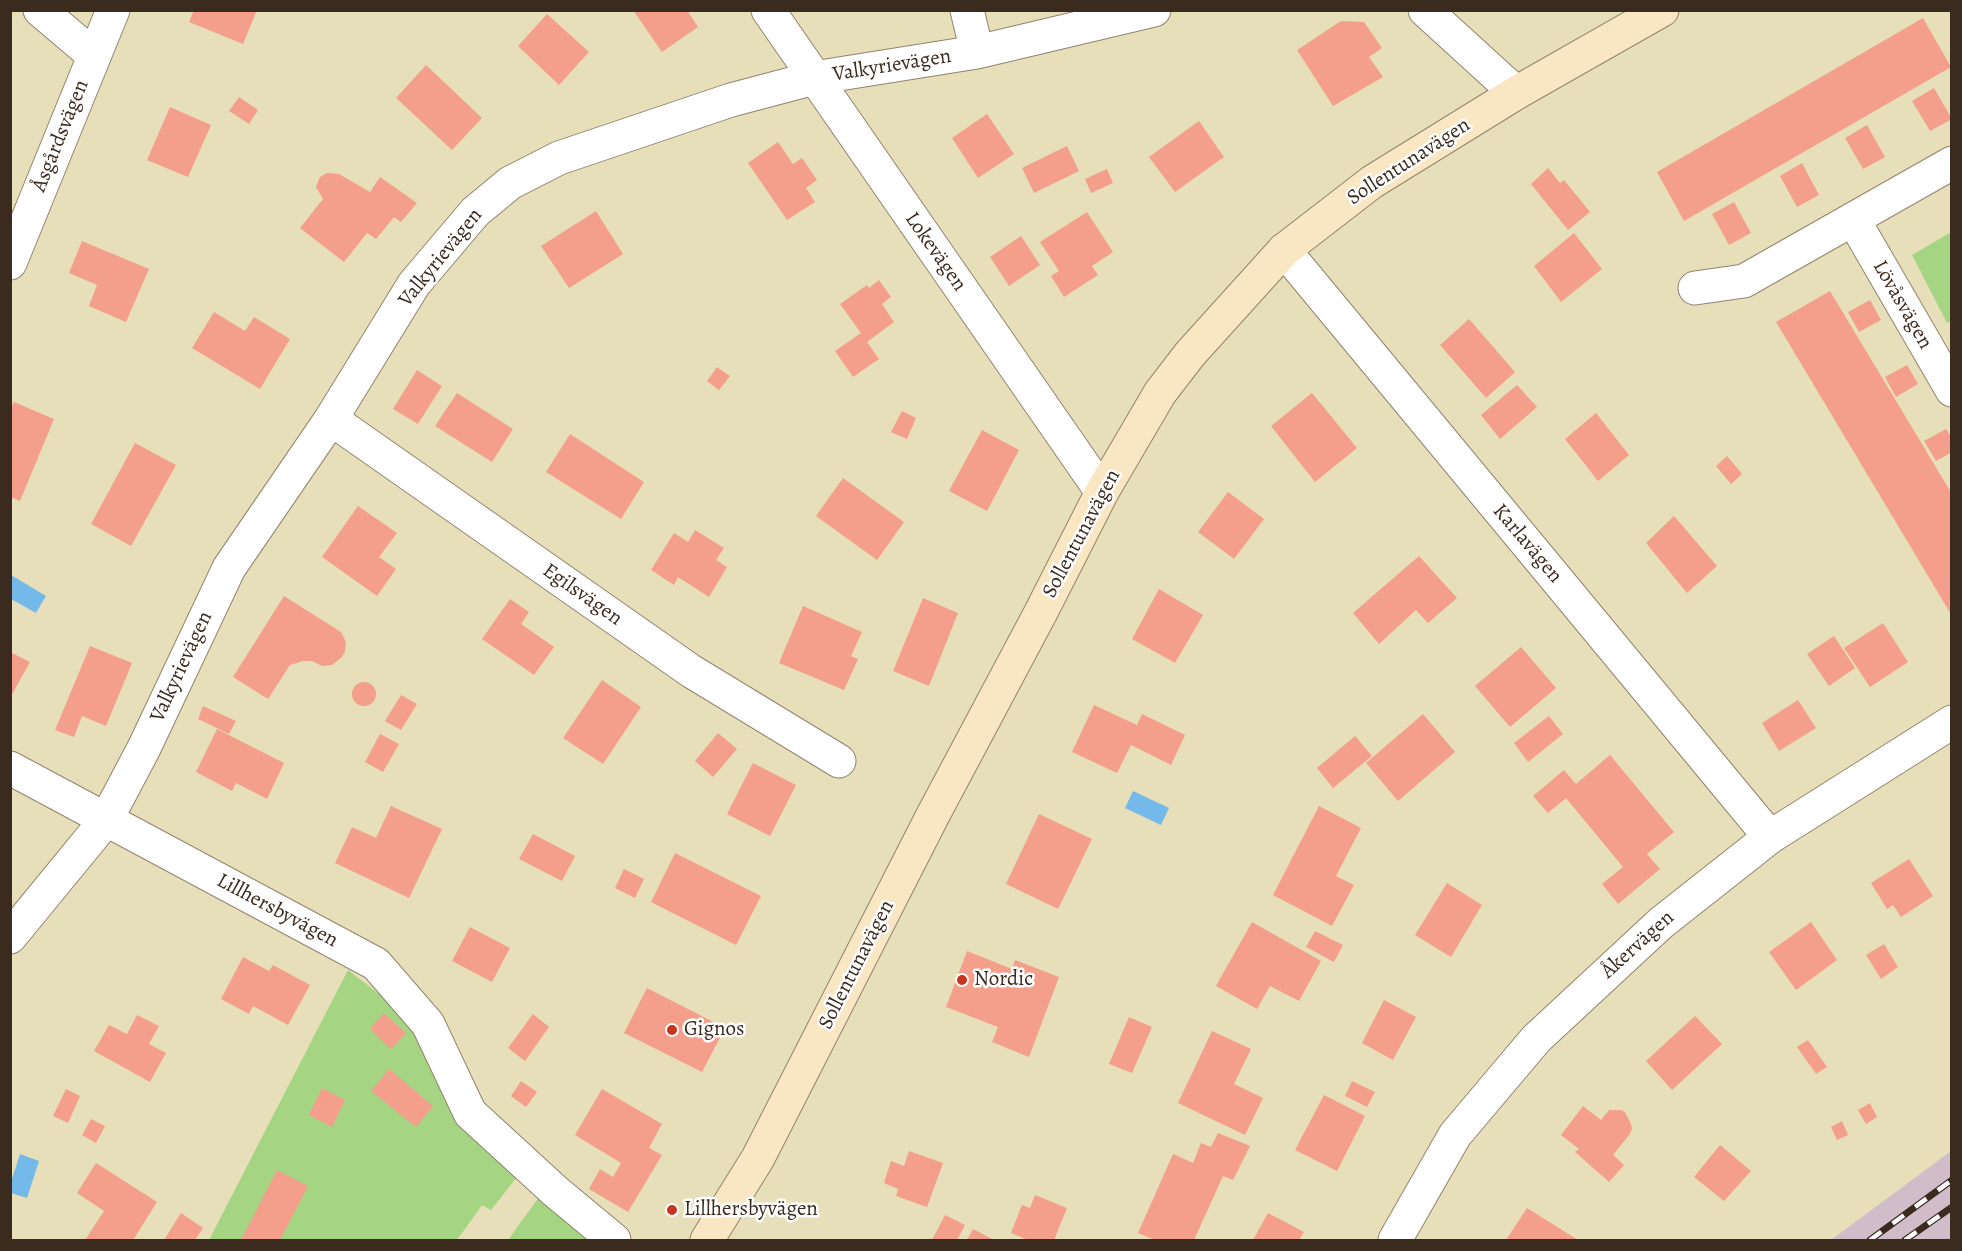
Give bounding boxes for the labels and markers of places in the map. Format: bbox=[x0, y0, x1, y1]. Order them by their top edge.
place label: Nordic bbox=[974, 967, 1033, 993]
marker: Nordic bbox=[955, 973, 969, 987]
place label: Gignos bbox=[684, 1017, 744, 1043]
marker: Gignos bbox=[665, 1023, 679, 1037]
place label: Lillhersbyvägen bbox=[684, 1197, 818, 1223]
marker: Lillhersbyvägen bbox=[665, 1203, 679, 1217]

